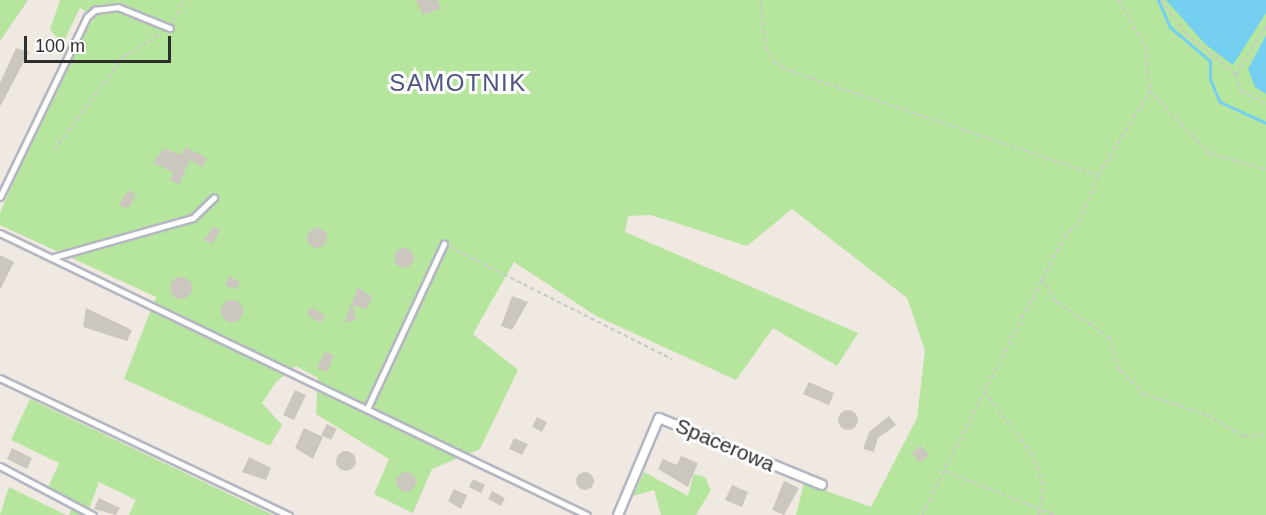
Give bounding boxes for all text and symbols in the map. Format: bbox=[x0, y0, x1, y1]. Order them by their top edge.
scale bar bbox=[27, 24, 174, 62]
text: 100 m bbox=[35, 36, 85, 56]
district label: SAMOTNIK bbox=[389, 69, 527, 97]
street label: Spacerowa bbox=[672, 413, 778, 477]

